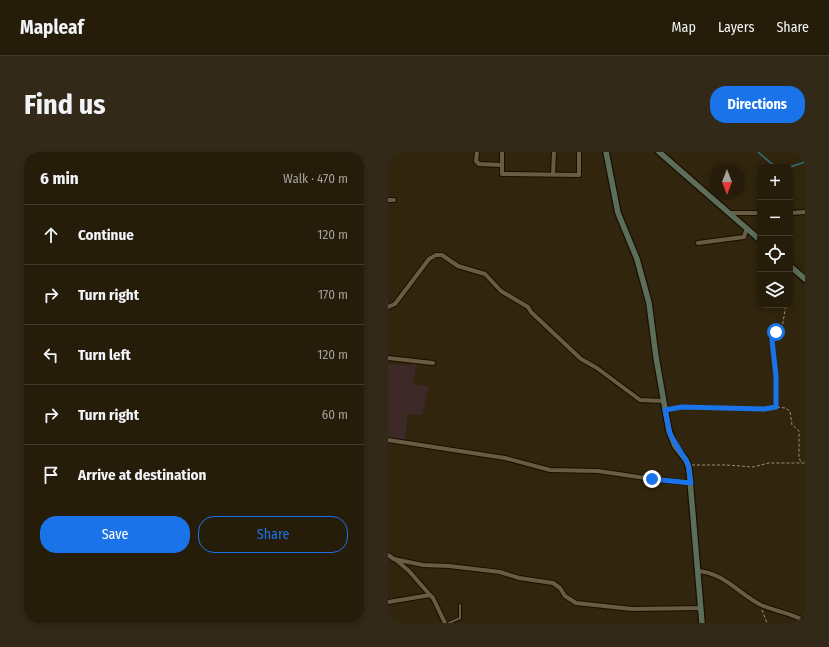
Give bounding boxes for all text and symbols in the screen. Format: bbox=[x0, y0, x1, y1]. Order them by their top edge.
text: Mapleaf bbox=[20, 16, 84, 39]
text: Map bbox=[672, 19, 696, 36]
text: Layers bbox=[718, 19, 754, 36]
text: Share bbox=[776, 19, 809, 36]
button: Directions bbox=[710, 86, 805, 123]
text: Find us bbox=[24, 88, 106, 121]
north arrow bbox=[709, 164, 745, 200]
map controls bbox=[757, 164, 793, 308]
button: + bbox=[757, 164, 793, 200]
text: 6 min bbox=[40, 168, 79, 189]
text: Walk · 470 m bbox=[283, 171, 348, 186]
button: − bbox=[757, 200, 793, 236]
icon: ahead bbox=[40, 224, 62, 246]
text: Continue bbox=[78, 226, 134, 244]
text: 120 m bbox=[317, 227, 348, 242]
button: locate bbox=[757, 236, 793, 272]
button: layers bbox=[757, 272, 793, 308]
icon: right bbox=[40, 284, 62, 306]
text: Turn right bbox=[78, 286, 139, 304]
text: 170 m bbox=[318, 287, 348, 302]
route start bbox=[767, 323, 785, 341]
icon: left bbox=[40, 344, 62, 366]
text: Turn left bbox=[78, 346, 131, 364]
text: 120 m bbox=[317, 347, 348, 362]
icon: right bbox=[40, 404, 62, 426]
text: Turn right bbox=[78, 406, 139, 424]
text: 60 m bbox=[322, 407, 348, 422]
icon: arrive bbox=[40, 464, 62, 486]
text: Arrive at destination bbox=[78, 466, 206, 484]
route end bbox=[643, 470, 661, 488]
button: Save bbox=[40, 516, 190, 553]
button: Share bbox=[198, 516, 348, 553]

